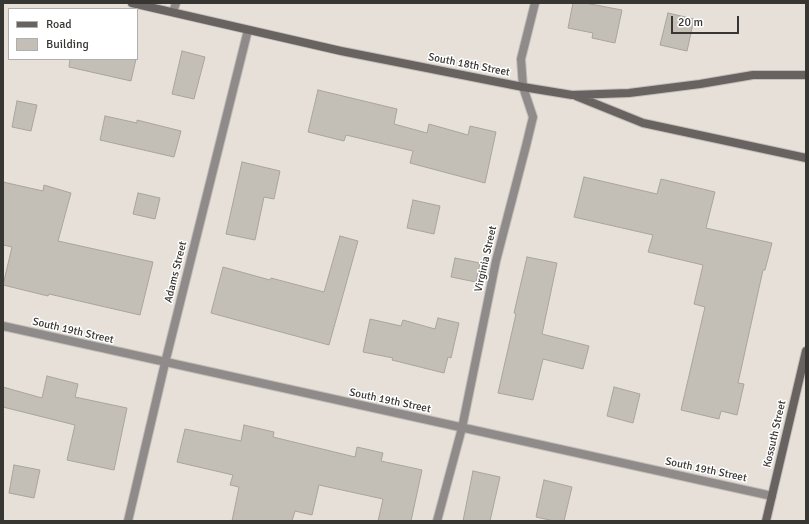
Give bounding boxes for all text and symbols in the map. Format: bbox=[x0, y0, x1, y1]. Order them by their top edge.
legend bbox=[8, 8, 138, 60]
scale bar bbox=[673, 8, 741, 34]
text: 20 m bbox=[678, 15, 703, 30]
text: Road bbox=[46, 17, 72, 32]
text: Building bbox=[46, 37, 89, 52]
street label: South 18th Street bbox=[427, 51, 511, 79]
street label: Virginia Street bbox=[472, 225, 500, 293]
street label: Adams Street bbox=[162, 240, 190, 304]
street label: South 19th Street bbox=[31, 315, 115, 347]
street label: South 19th Street bbox=[348, 386, 432, 416]
street label: Kossuth Street bbox=[761, 399, 789, 469]
street label: South 19th Street bbox=[664, 455, 748, 485]

